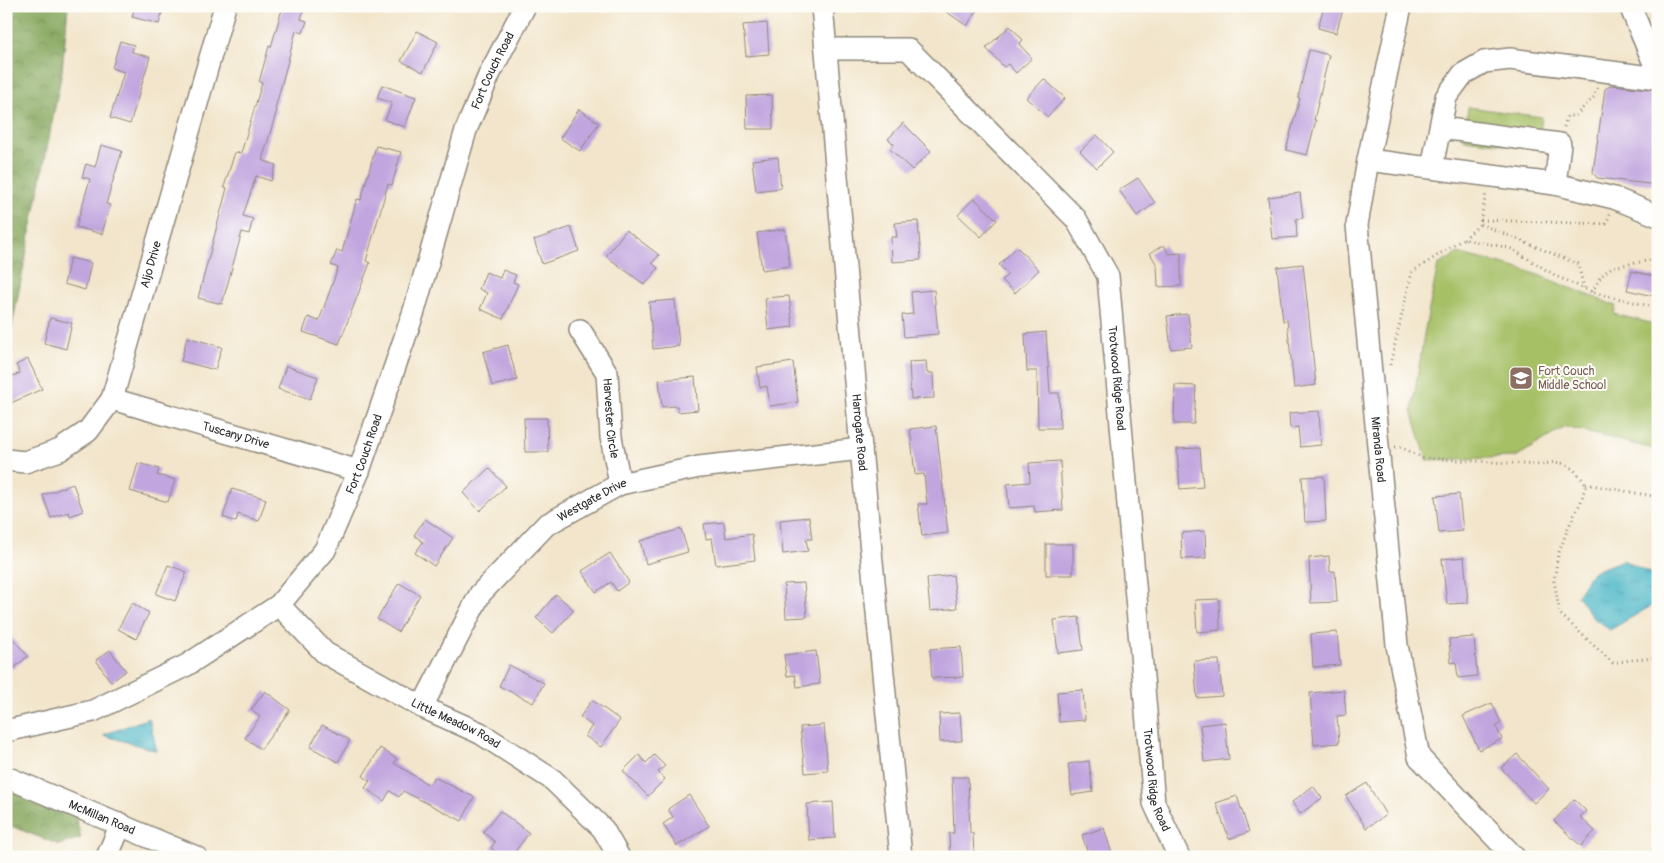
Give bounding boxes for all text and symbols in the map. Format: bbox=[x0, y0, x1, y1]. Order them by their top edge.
street label: Fort Couch Road bbox=[468, 30, 518, 112]
street label: Aljo Drive bbox=[137, 239, 165, 290]
street label: Trotwood Ridge Road bbox=[1104, 325, 1128, 432]
place label: Fort Couch Middle School bbox=[1538, 364, 1607, 393]
school or university icon: Fort Couch Middle School bbox=[1508, 365, 1534, 391]
street label: Harvester Circle bbox=[599, 377, 622, 460]
street label: Harrogate Road bbox=[848, 393, 870, 472]
street label: Fort Couch Road bbox=[343, 412, 386, 497]
street label: Miranda Road bbox=[1367, 416, 1388, 483]
street label: Tuscany Drive bbox=[200, 419, 271, 452]
street label: Westgate Drive bbox=[555, 476, 628, 525]
street label: Little Meadow Road bbox=[408, 695, 503, 752]
street label: Trotwood Ridge Road bbox=[1139, 728, 1173, 834]
street label: McMillan Road bbox=[66, 797, 137, 839]

